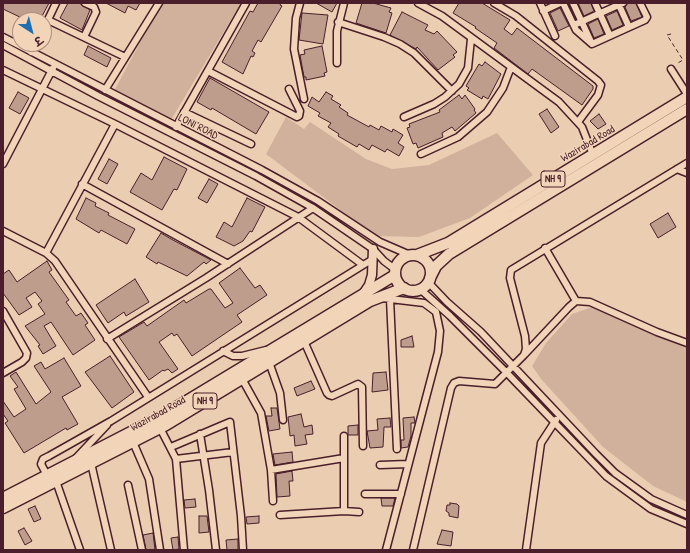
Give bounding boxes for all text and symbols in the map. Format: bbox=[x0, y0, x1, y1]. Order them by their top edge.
north arrow bbox=[12, 12, 52, 52]
text: उ bbox=[31, 33, 46, 49]
street label: LONI ROAD bbox=[176, 111, 220, 143]
street label: Wazirabad Road bbox=[559, 123, 617, 165]
road number: NH 9 bbox=[541, 171, 565, 187]
road number: NH 9 bbox=[193, 393, 217, 409]
street label: Wazirabad Road bbox=[128, 394, 188, 434]

